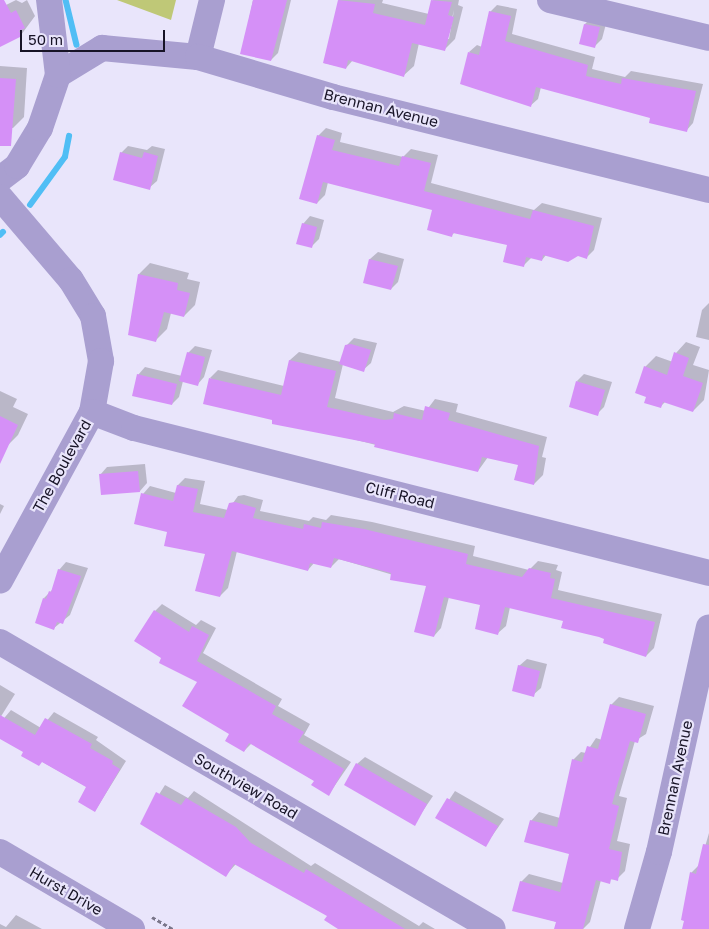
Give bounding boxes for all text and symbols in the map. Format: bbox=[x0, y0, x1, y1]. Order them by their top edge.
scale bar bbox=[22, 20, 168, 52]
text: 50 m bbox=[28, 30, 63, 48]
street label: Brennan Avenue bbox=[322, 85, 440, 131]
street label: The Boulevard bbox=[29, 416, 95, 516]
street label: Cliff Road bbox=[364, 478, 436, 512]
street label: Brennan Avenue bbox=[654, 719, 696, 837]
street label: Southview Road bbox=[191, 749, 301, 823]
street label: Hurst Drive bbox=[26, 863, 106, 919]

